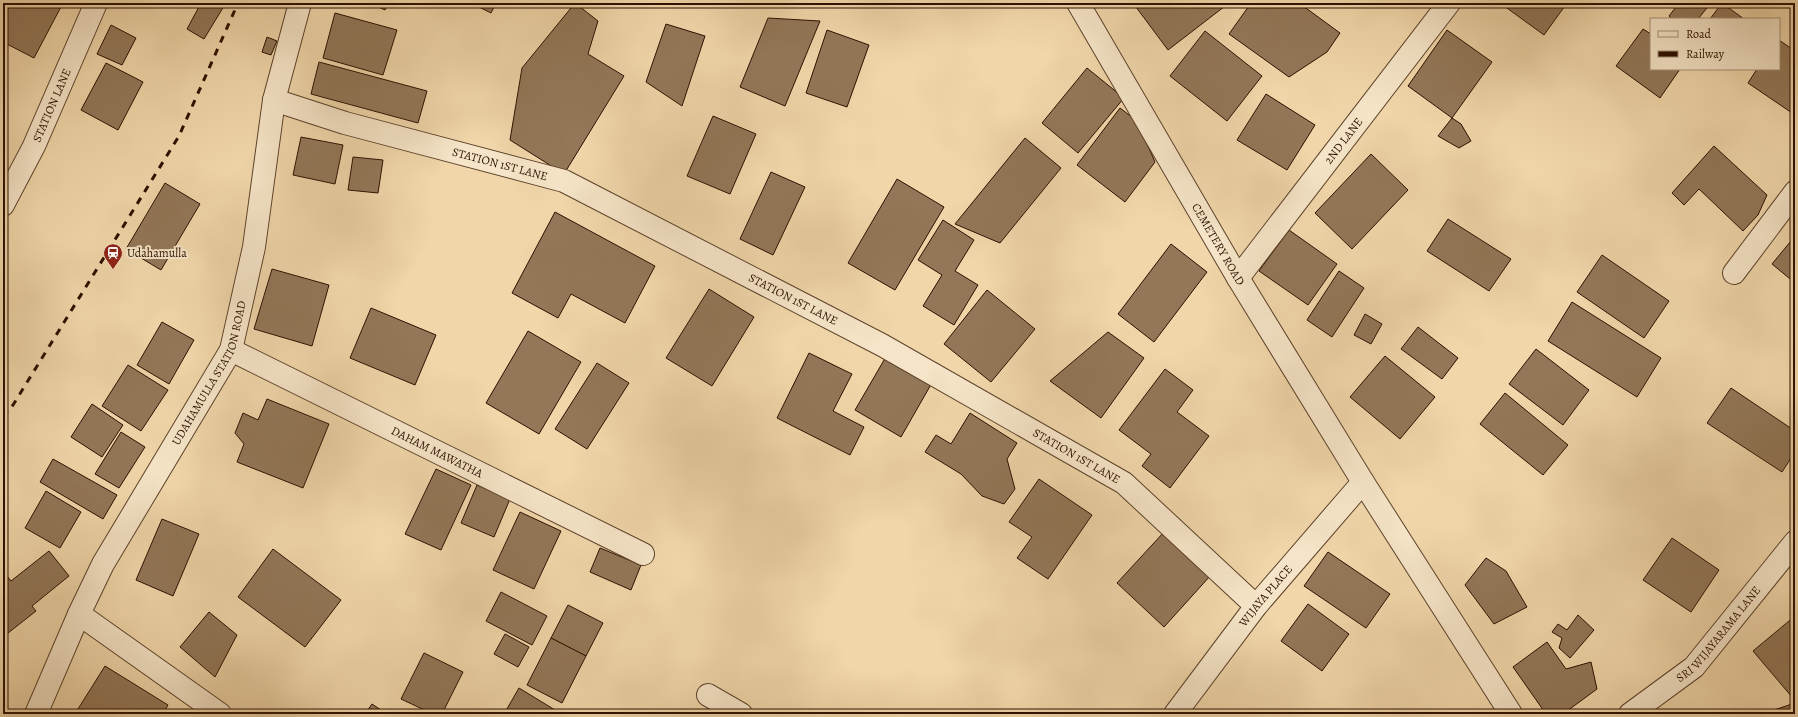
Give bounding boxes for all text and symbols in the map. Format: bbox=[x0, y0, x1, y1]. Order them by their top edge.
legend bbox=[1650, 18, 1780, 70]
text: Road bbox=[1686, 26, 1712, 42]
text: Railway bbox=[1686, 46, 1725, 62]
street label: STATION LANE bbox=[29, 66, 75, 145]
street label: 2ND LANE bbox=[1320, 114, 1366, 167]
street label: STATION 1ST LANE bbox=[451, 144, 550, 184]
street label: CEMETERY ROAD bbox=[1188, 200, 1249, 288]
station icon: Udahamulla bbox=[102, 242, 124, 270]
place label: Udahamulla bbox=[127, 245, 187, 261]
street label: STATION 1ST LANE bbox=[746, 270, 840, 329]
street label: UDAHAMULLA STATION ROAD bbox=[168, 299, 250, 448]
street label: DAHAM MAWATHA bbox=[389, 423, 487, 482]
street label: STATION 1ST LANE bbox=[1030, 425, 1123, 487]
street label: WIJAYA PLACE bbox=[1235, 561, 1296, 631]
street label: SRI WIJAYARAMA LANE bbox=[1673, 583, 1764, 686]

